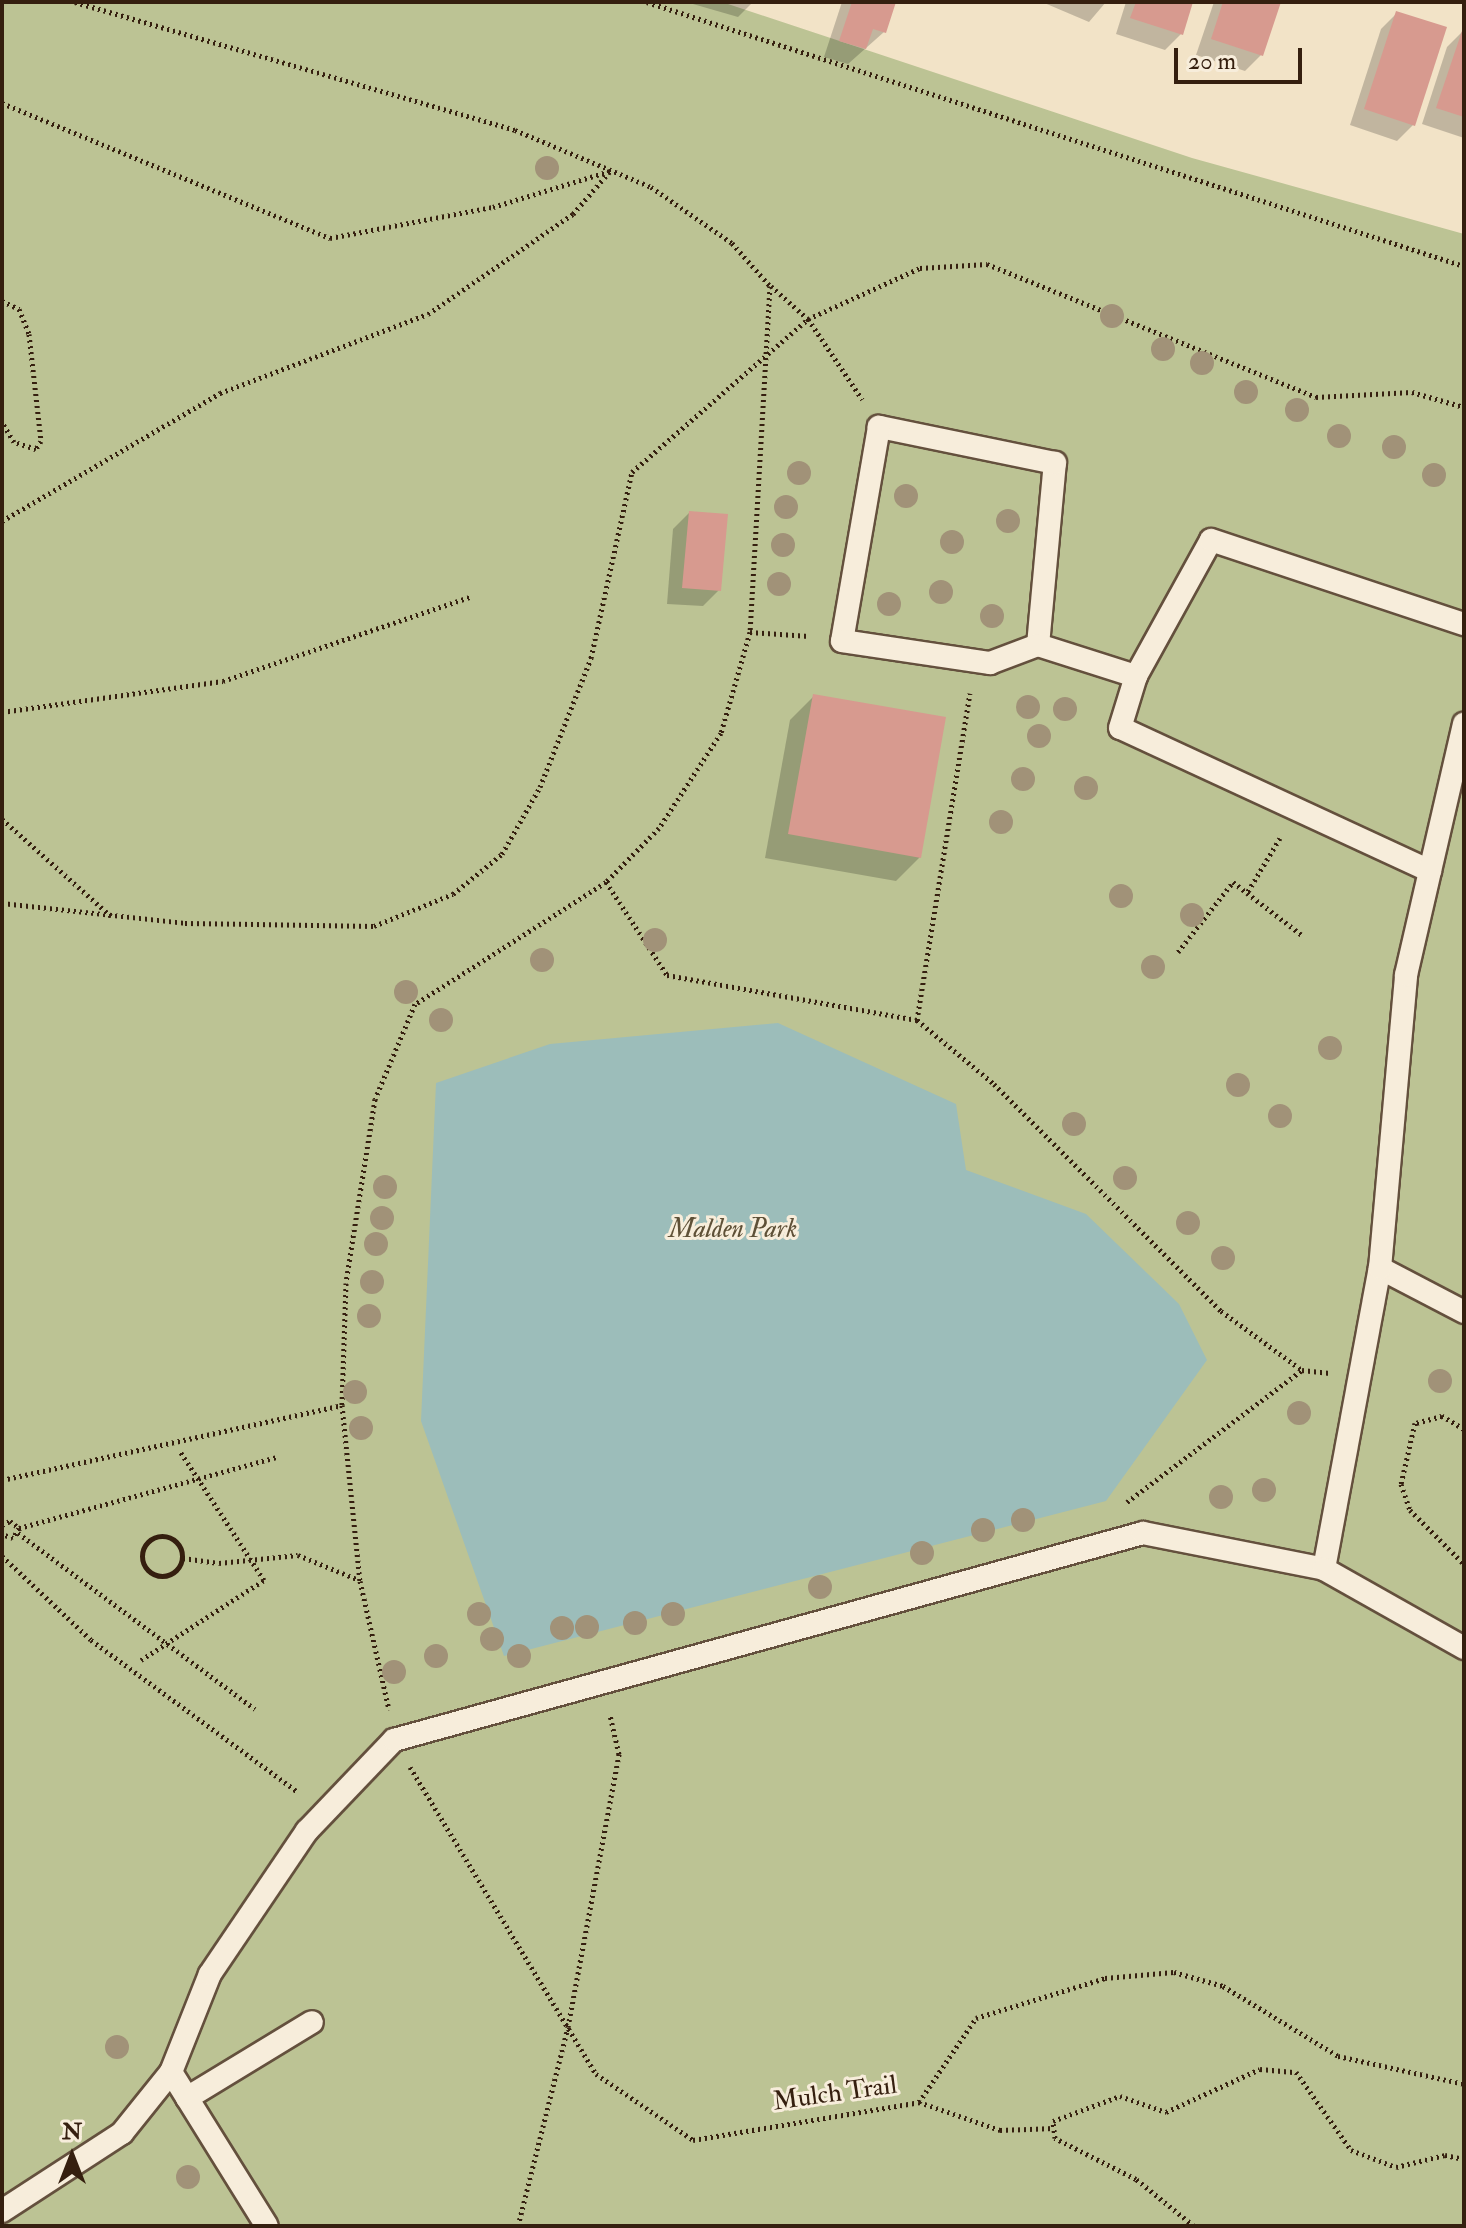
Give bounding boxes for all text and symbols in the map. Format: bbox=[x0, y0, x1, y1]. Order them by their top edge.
scale bar bbox=[1178, 32, 1306, 82]
text: 20 m bbox=[1188, 46, 1236, 77]
park label: Malden Park bbox=[669, 1214, 797, 1246]
street label: Mulch Trail bbox=[771, 2070, 899, 2118]
north arrow bbox=[32, 2116, 112, 2196]
text: N bbox=[62, 2118, 82, 2146]

